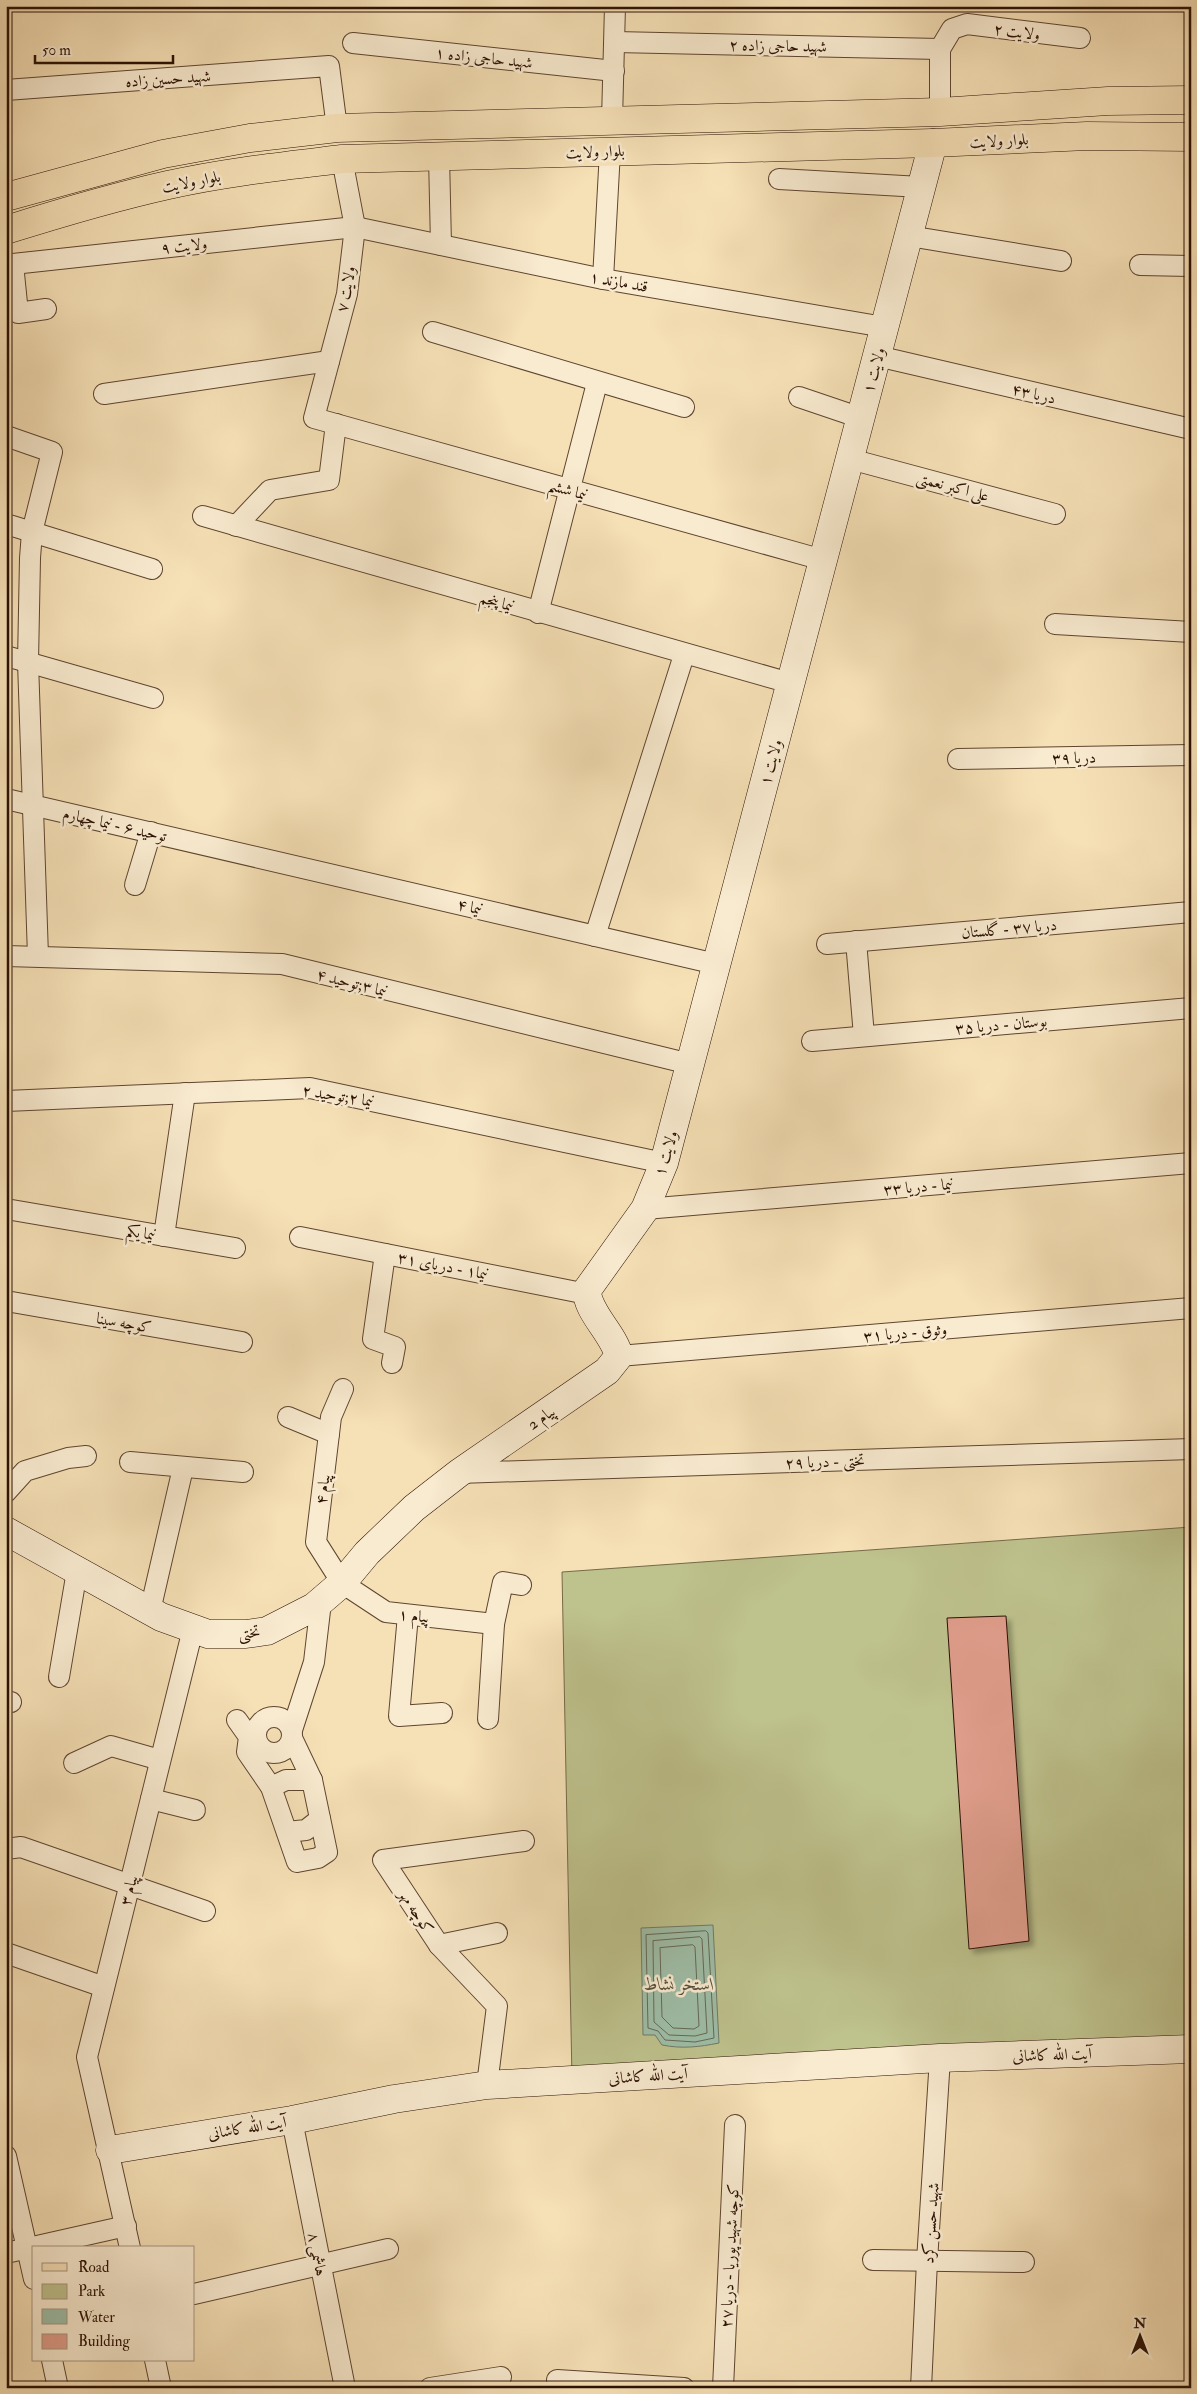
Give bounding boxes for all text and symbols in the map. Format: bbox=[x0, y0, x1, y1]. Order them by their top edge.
street label: ولایت ۲ bbox=[993, 19, 1041, 45]
scale bar bbox=[35, 32, 172, 64]
street label: شهید حاجی زاده ۲ bbox=[729, 35, 827, 57]
text: 50 m bbox=[42, 41, 71, 60]
street label: شهید حاجی زاده ۱ bbox=[434, 43, 533, 73]
street label: شهید حسین زاده bbox=[125, 66, 212, 92]
street label: بلوار ولایت bbox=[969, 129, 1029, 153]
street label: بلوار ولایت bbox=[565, 141, 625, 163]
street label: بلوار ولایت bbox=[160, 167, 222, 197]
street label: ولایت ۹ bbox=[160, 234, 208, 258]
street label: ولایت ۷ bbox=[332, 264, 360, 314]
street label: قند مازند ۱ bbox=[588, 267, 650, 297]
street label: ولایت ۱ bbox=[858, 345, 890, 395]
street label: دریا ۴۳ bbox=[1010, 379, 1058, 409]
street label: علی اکبر نعمتی bbox=[914, 468, 991, 507]
street label: نیما ششم bbox=[544, 475, 590, 511]
street label: نیما پنجم bbox=[476, 588, 516, 621]
street label: ولایت ۱ bbox=[755, 737, 787, 787]
street label: دریا ۳۹ bbox=[1052, 748, 1096, 768]
street label: توحید ۶ - نیما چهارم bbox=[60, 803, 170, 851]
street label: نیما ۴ bbox=[455, 894, 484, 920]
street label: دریا ۳۷ - گلستان bbox=[960, 915, 1058, 943]
street label: نیما ۳;توحید ۴ bbox=[314, 965, 389, 1001]
street label: بوستان - دریا ۳۵ bbox=[954, 1011, 1048, 1039]
street label: نیما ۲;توحید ۲ bbox=[301, 1080, 375, 1112]
street label: ولایت ۱ bbox=[650, 1128, 682, 1178]
street label: نیما - دریا ۳۳ bbox=[882, 1174, 954, 1200]
street label: نیما یکم bbox=[124, 1221, 157, 1250]
street label: نیما۱ - دریای ۳۱ bbox=[396, 1247, 490, 1285]
street label: کوچه سینا bbox=[94, 1308, 153, 1339]
street label: وثوق - دریا ۳۱ bbox=[862, 1319, 948, 1347]
street label: پیام 2 bbox=[524, 1401, 562, 1438]
street label: تختی - دریا ۲۹ bbox=[785, 1451, 865, 1474]
street label: پیام ۴ bbox=[311, 1473, 339, 1506]
street label: پیام ۱ bbox=[397, 1604, 430, 1632]
street label: تختی bbox=[237, 1622, 261, 1645]
street label: پيام ۳ bbox=[116, 1873, 146, 1909]
street label: کوچه مهر bbox=[392, 1884, 438, 1938]
water label: استخر نشاط bbox=[644, 1973, 714, 1996]
street label: آیت الله کاشانی bbox=[1012, 2041, 1094, 2066]
street label: آیت الله کاشانی bbox=[608, 2060, 690, 2089]
street label: آیت الله کاشانی bbox=[206, 2109, 289, 2144]
street label: شهید حسن کرد bbox=[918, 2182, 945, 2264]
street label: کوچه شهید پوریا - دریا ۲۷ bbox=[716, 2183, 745, 2329]
street label: هاشمی ۸ bbox=[302, 2231, 331, 2278]
legend bbox=[32, 2246, 195, 2362]
text: Road bbox=[78, 2258, 110, 2277]
text: Park bbox=[78, 2282, 105, 2301]
text: Water bbox=[77, 2308, 115, 2327]
north arrow bbox=[1114, 2312, 1164, 2362]
text: N bbox=[1133, 2315, 1147, 2332]
text: Building bbox=[78, 2332, 130, 2351]

